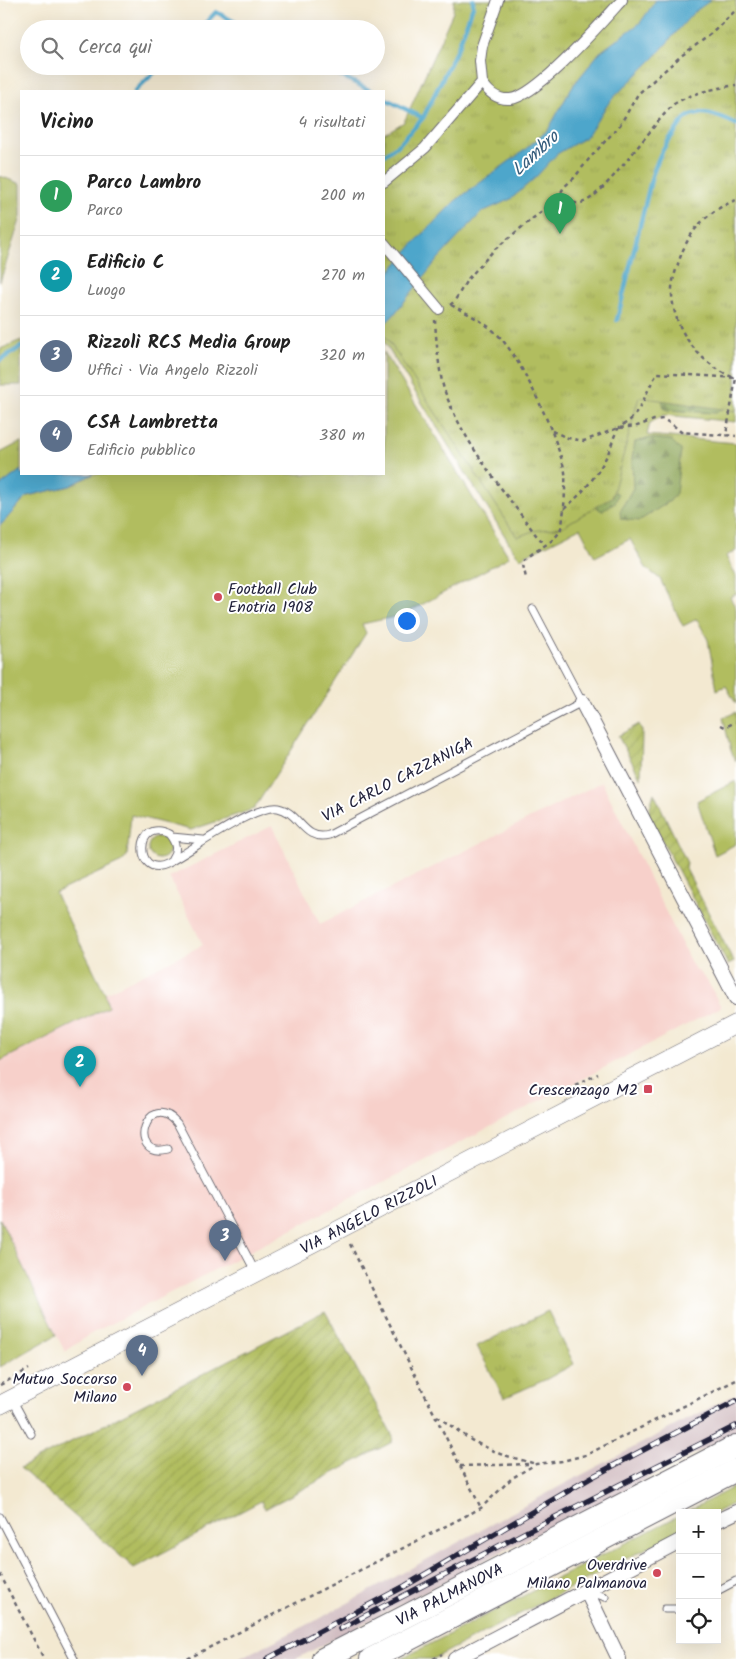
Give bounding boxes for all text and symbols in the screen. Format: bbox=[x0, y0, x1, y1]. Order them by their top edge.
search box bbox=[20, 20, 385, 75]
text: Cerca qui bbox=[78, 33, 152, 63]
icon: search bbox=[38, 34, 66, 62]
text: Vicino bbox=[40, 106, 94, 139]
text: 4 risultati bbox=[299, 110, 365, 135]
water label: Lambro bbox=[506, 123, 568, 184]
text: Parco Lambro bbox=[87, 168, 201, 198]
text: 1 bbox=[54, 183, 58, 208]
text: 200 m bbox=[321, 183, 365, 208]
pin: 1 bbox=[544, 193, 576, 234]
text: Parco bbox=[87, 198, 123, 223]
text: Edificio C bbox=[87, 248, 164, 278]
text: 2 bbox=[51, 263, 61, 288]
text: 270 m bbox=[321, 263, 365, 288]
text: Luogo bbox=[87, 278, 126, 303]
text: Rizzoli RCS Media Group bbox=[87, 328, 291, 358]
text: 3 bbox=[52, 343, 60, 368]
text: 320 m bbox=[319, 343, 365, 368]
text: Uffici · Via Angelo Rizzoli bbox=[87, 358, 258, 383]
text: CSA Lambretta bbox=[87, 408, 218, 438]
text: 4 bbox=[52, 423, 60, 448]
text: 380 m bbox=[319, 423, 365, 448]
text: Edificio pubblico bbox=[87, 438, 195, 463]
place label: Football Club Enotria 1908 bbox=[228, 577, 317, 620]
marker: Football Club Enotria 1908 bbox=[212, 591, 224, 603]
your location bbox=[394, 608, 420, 634]
street label: VIA CARLO CAZZANIGA bbox=[317, 731, 478, 829]
pin: 2 bbox=[64, 1046, 96, 1087]
place label: Crescenzago M2 bbox=[529, 1078, 638, 1103]
marker: Crescenzago M2 bbox=[642, 1083, 654, 1095]
street label: VIA ANGELO RIZZOLI bbox=[296, 1169, 443, 1262]
pin: 3 bbox=[209, 1220, 241, 1261]
pin: 4 bbox=[126, 1335, 158, 1376]
place label: Mutuo Soccorso Milano bbox=[13, 1367, 117, 1410]
marker: Mutuo Soccorso Milano bbox=[121, 1381, 133, 1393]
map controls bbox=[676, 1509, 721, 1644]
button: + bbox=[676, 1509, 721, 1554]
place label: Overdrive Milano Palmanova bbox=[527, 1553, 647, 1596]
button: − bbox=[676, 1554, 721, 1599]
street label: VIA PALMANOVA bbox=[392, 1557, 508, 1633]
marker: Overdrive Milano Palmanova bbox=[651, 1567, 663, 1579]
button: locate bbox=[676, 1599, 721, 1644]

